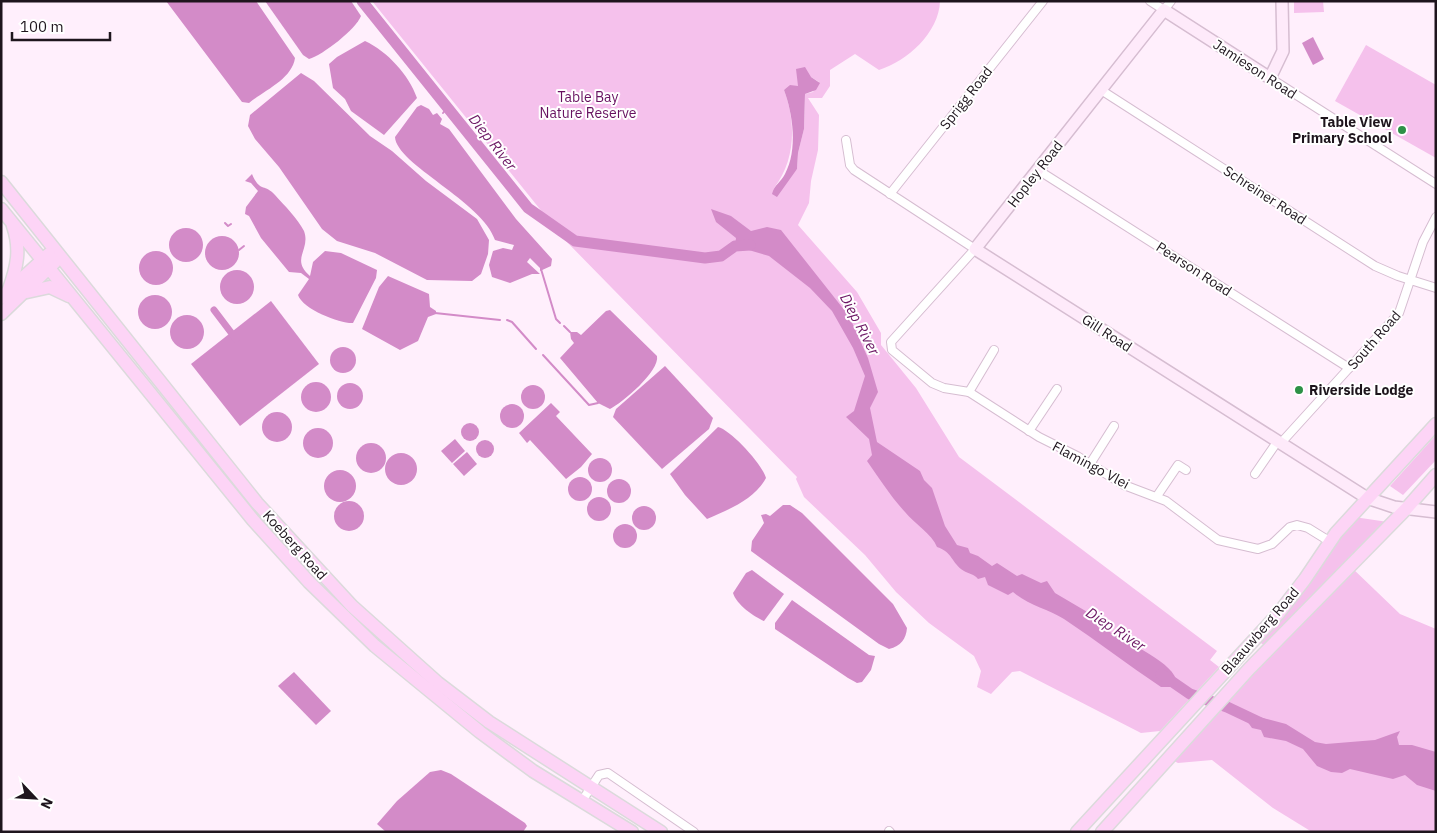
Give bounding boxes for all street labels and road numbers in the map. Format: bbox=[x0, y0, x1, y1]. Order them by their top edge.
street label: Jamieson Road bbox=[1210, 35, 1300, 103]
street label: Sprigg Road bbox=[936, 63, 996, 133]
street label: Hopley Road bbox=[1003, 137, 1067, 211]
street label: Schreiner Road bbox=[1220, 161, 1310, 229]
street label: Pearson Road bbox=[1153, 238, 1235, 300]
street label: South Road bbox=[1343, 307, 1405, 373]
street label: Gill Road bbox=[1078, 310, 1136, 356]
street label: Flamingo Vlei bbox=[1049, 437, 1133, 493]
street label: Koeberg Road bbox=[259, 506, 331, 584]
street label: Blaauwberg Road bbox=[1217, 584, 1303, 678]

